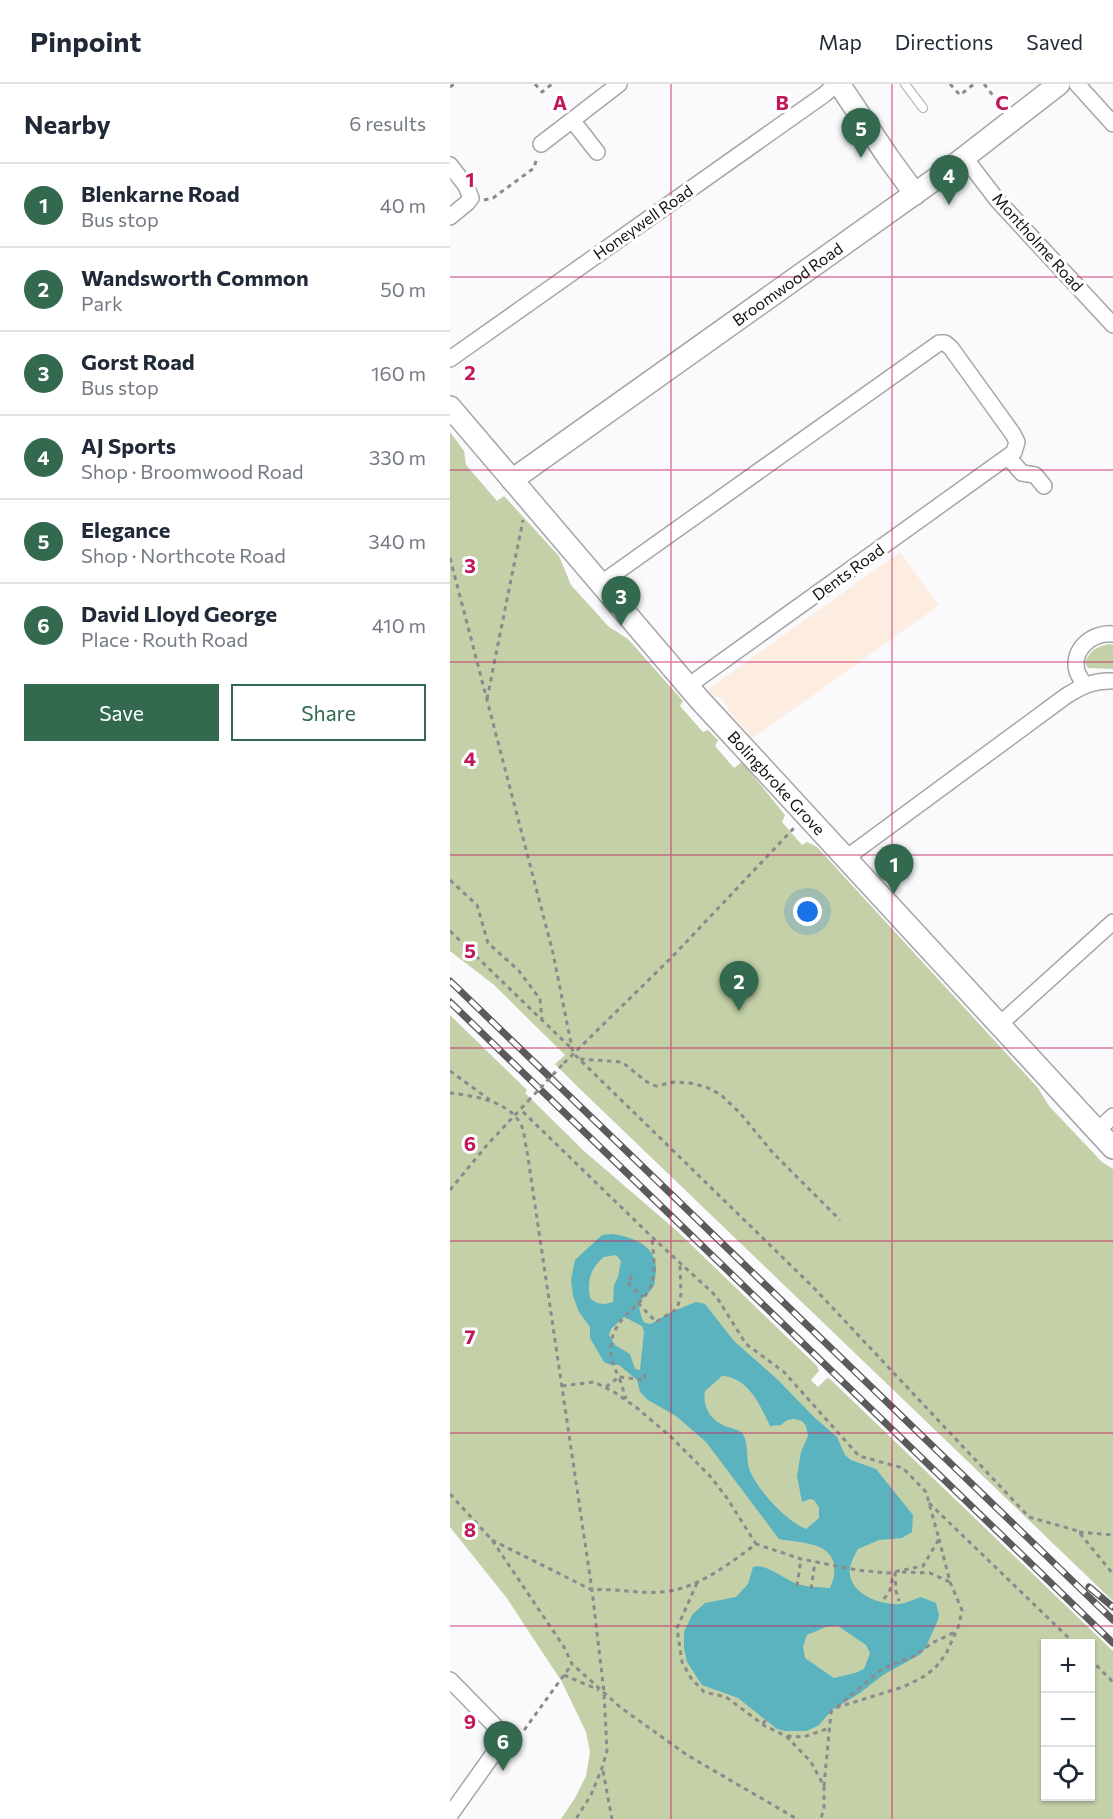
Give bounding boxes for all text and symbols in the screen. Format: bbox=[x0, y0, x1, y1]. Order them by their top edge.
text: Pinpoint bbox=[30, 24, 141, 58]
text: Map bbox=[819, 29, 862, 54]
text: Directions bbox=[895, 29, 993, 54]
text: Saved bbox=[1026, 29, 1083, 54]
text: A bbox=[553, 90, 567, 114]
text: B bbox=[775, 90, 789, 114]
text: C bbox=[995, 90, 1009, 114]
text: Nearby bbox=[24, 108, 111, 139]
pin: 5 bbox=[842, 109, 880, 158]
text: 6 results bbox=[349, 111, 426, 135]
pin: 4 bbox=[930, 156, 968, 205]
text: 1 bbox=[465, 167, 475, 191]
text: Blenkarne Road bbox=[81, 180, 240, 207]
street label: Honeywell Road bbox=[589, 180, 696, 263]
street label: Montholme Road bbox=[989, 188, 1088, 295]
text: 1 bbox=[39, 193, 48, 217]
text: 40 m bbox=[380, 193, 426, 217]
text: Bus stop bbox=[81, 207, 159, 231]
street label: Broomwood Road bbox=[728, 238, 846, 329]
text: Wandsworth Common bbox=[81, 264, 309, 291]
text: 2 bbox=[38, 277, 49, 301]
text: 50 m bbox=[380, 277, 426, 301]
text: Park bbox=[81, 291, 123, 315]
text: Gorst Road bbox=[81, 348, 195, 375]
text: 2 bbox=[464, 360, 476, 384]
text: 3 bbox=[38, 361, 49, 385]
text: 160 m bbox=[371, 361, 426, 385]
text: Bus stop bbox=[81, 375, 159, 399]
text: AJ Sports bbox=[81, 432, 176, 459]
text: 4 bbox=[37, 445, 50, 469]
text: 330 m bbox=[369, 445, 426, 469]
text: Shop · Broomwood Road bbox=[81, 459, 304, 483]
text: Elegance bbox=[81, 516, 170, 543]
text: 5 bbox=[38, 529, 49, 553]
text: 340 m bbox=[368, 529, 426, 553]
street label: Dents Road bbox=[808, 539, 887, 604]
text: Shop · Northcote Road bbox=[81, 543, 286, 567]
text: 3 bbox=[464, 553, 476, 577]
pin: 3 bbox=[602, 576, 640, 626]
text: David Lloyd George bbox=[81, 600, 277, 627]
text: 6 bbox=[37, 613, 50, 637]
text: 410 m bbox=[372, 613, 426, 637]
text: Place · Routh Road bbox=[81, 627, 248, 651]
button: Save bbox=[24, 684, 219, 741]
button: Share bbox=[231, 684, 426, 741]
street label: Bolingbroke Grove bbox=[724, 727, 829, 839]
text: 4 bbox=[464, 746, 476, 770]
pin: 1 bbox=[874, 844, 914, 894]
your location bbox=[793, 897, 822, 926]
text: 5 bbox=[464, 938, 476, 962]
pin: 2 bbox=[720, 962, 758, 1011]
text: 6 bbox=[464, 1131, 476, 1155]
text: 7 bbox=[465, 1324, 476, 1348]
text: 8 bbox=[464, 1517, 476, 1541]
map controls bbox=[1041, 1639, 1095, 1801]
button: + bbox=[1041, 1639, 1095, 1693]
button: − bbox=[1041, 1693, 1095, 1747]
text: 9 bbox=[464, 1709, 476, 1733]
pin: 6 bbox=[484, 1722, 522, 1771]
button: locate bbox=[1041, 1747, 1095, 1801]

